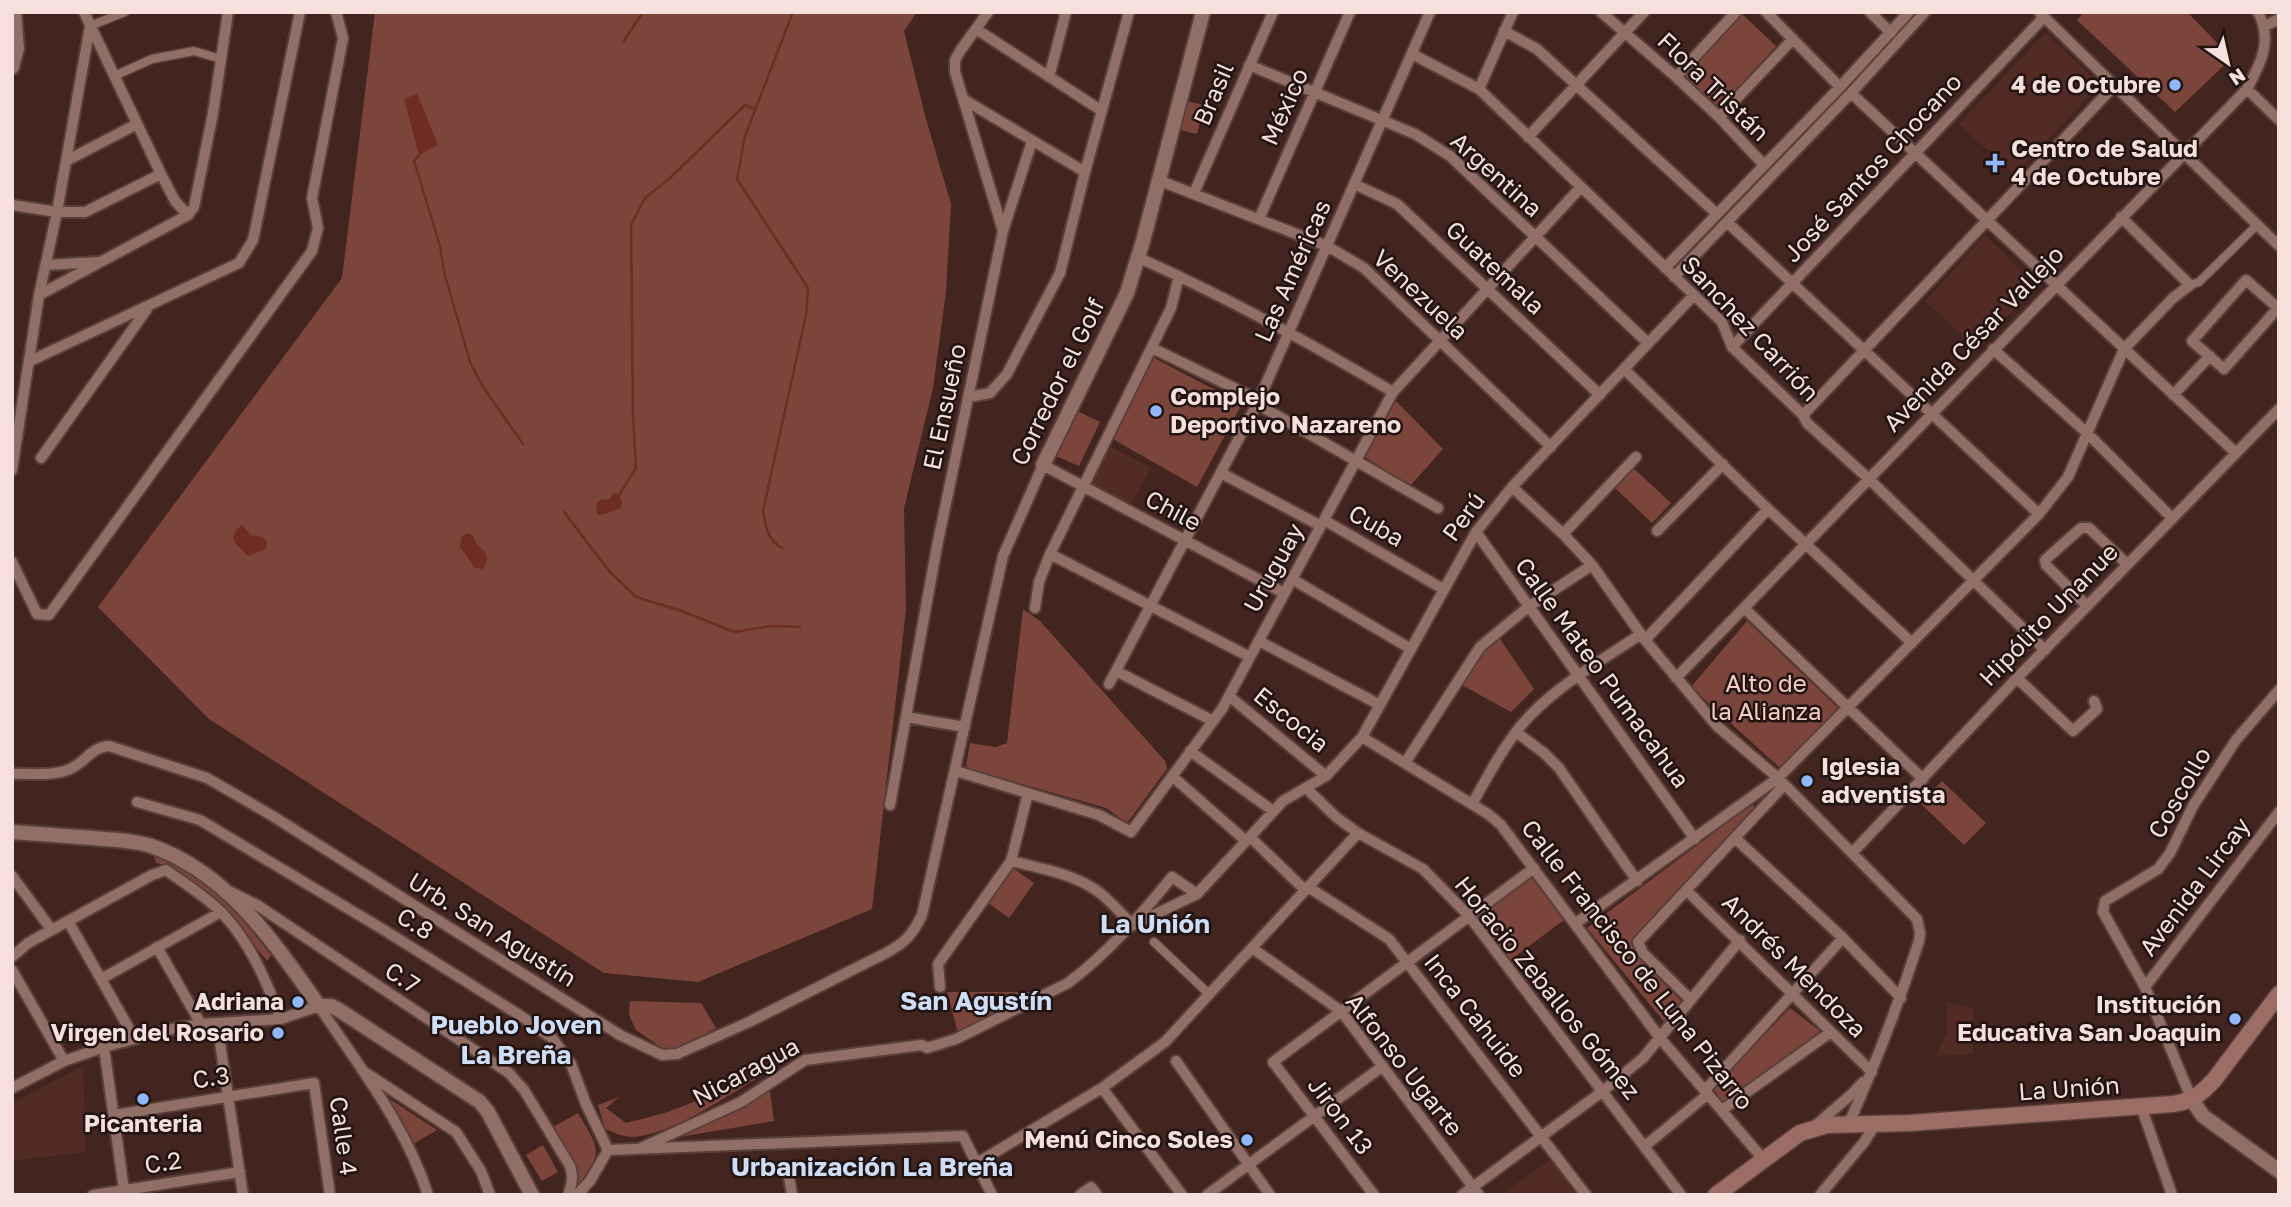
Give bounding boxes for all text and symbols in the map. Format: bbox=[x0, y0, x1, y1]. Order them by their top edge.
street label: Flora Tristán bbox=[1652, 25, 1776, 146]
north arrow bbox=[2193, 28, 2263, 98]
street label: Brasil bbox=[1186, 58, 1239, 129]
street label: México bbox=[1254, 63, 1313, 149]
text: N bbox=[2225, 64, 2250, 91]
street label: José Santos Chocano bbox=[1777, 66, 1967, 267]
place label: 4 de Octubre bbox=[2011, 69, 2161, 98]
marker: 4 de Octubre bbox=[2167, 77, 2183, 93]
street label: Argentina bbox=[1445, 125, 1549, 222]
place label: Centro de Salud 4 de Octubre bbox=[2011, 133, 2198, 190]
marker: Centro de Salud 4 de Octubre bbox=[1985, 153, 2005, 173]
street label: Las Américas bbox=[1247, 195, 1336, 346]
street label: Guatemala bbox=[1441, 214, 1551, 320]
street label: Avenida César Vallejo bbox=[1877, 239, 2069, 437]
street label: Venezuela bbox=[1368, 243, 1474, 345]
street label: Sanchez Carrión bbox=[1676, 249, 1826, 407]
street label: Corredor el Golf bbox=[1004, 293, 1110, 470]
street label: El Ensueño bbox=[916, 341, 971, 472]
place label: Complejo Deportivo Nazareno bbox=[1170, 381, 1401, 438]
marker: Complejo Deportivo Nazareno bbox=[1148, 403, 1164, 419]
street label: Chile bbox=[1141, 483, 1207, 536]
street label: Perú bbox=[1435, 486, 1490, 546]
street label: Cuba bbox=[1344, 497, 1410, 552]
street label: Uruguay bbox=[1236, 518, 1309, 617]
street label: Hipólito Unanue bbox=[1973, 537, 2123, 691]
street label: Calle Mateo Pumacahua bbox=[1510, 551, 1696, 793]
park label: Alto de la Alianza bbox=[1710, 668, 1822, 725]
street label: Escocia bbox=[1249, 680, 1335, 758]
street label: Coscollo bbox=[2141, 742, 2216, 843]
place label: Iglesia adventista bbox=[1821, 751, 1945, 808]
marker: Iglesia adventista bbox=[1799, 773, 1815, 789]
street label: Avenida Lircay bbox=[2132, 811, 2255, 961]
street label: Calle Francisco de Luna Pizarro bbox=[1516, 813, 1760, 1115]
street label: Urb. San Agustín bbox=[403, 865, 582, 992]
street label: Horacio Zeballos Gómez bbox=[1449, 870, 1647, 1104]
street label: Andrés Mendoza bbox=[1717, 887, 1873, 1043]
street label: C.8 bbox=[392, 900, 439, 945]
district label: La Unión bbox=[1100, 908, 1210, 939]
street label: Inca Cahuide bbox=[1419, 947, 1534, 1083]
street label: C.7 bbox=[380, 955, 426, 999]
district label: San Agustín bbox=[900, 985, 1052, 1016]
place label: Adriana bbox=[194, 986, 284, 1015]
street label: Alfonso Ugarte bbox=[1341, 987, 1470, 1141]
place label: Institución Educativa San Joaquin bbox=[1957, 989, 2221, 1046]
marker: Adriana bbox=[290, 994, 306, 1010]
district label: Pueblo Joven La Breña bbox=[431, 1009, 601, 1070]
marker: Institución Educativa San Joaquin bbox=[2227, 1011, 2243, 1027]
place label: Virgen del Rosario bbox=[51, 1017, 264, 1046]
marker: Virgen del Rosario bbox=[270, 1025, 286, 1041]
street label: Nicaragua bbox=[687, 1030, 804, 1111]
street label: C.3 bbox=[190, 1059, 231, 1094]
street label: La Unión bbox=[2017, 1070, 2120, 1106]
street label: Jiron 13 bbox=[1303, 1071, 1380, 1160]
marker: Picanteria bbox=[135, 1091, 151, 1107]
street label: Calle 4 bbox=[325, 1094, 364, 1177]
place label: Picanteria bbox=[84, 1108, 202, 1137]
place label: Menú Cinco Soles bbox=[1024, 1124, 1233, 1153]
marker: Menú Cinco Soles bbox=[1239, 1132, 1255, 1148]
street label: C.2 bbox=[142, 1144, 183, 1179]
district label: Urbanización La Breña bbox=[731, 1151, 1013, 1182]

